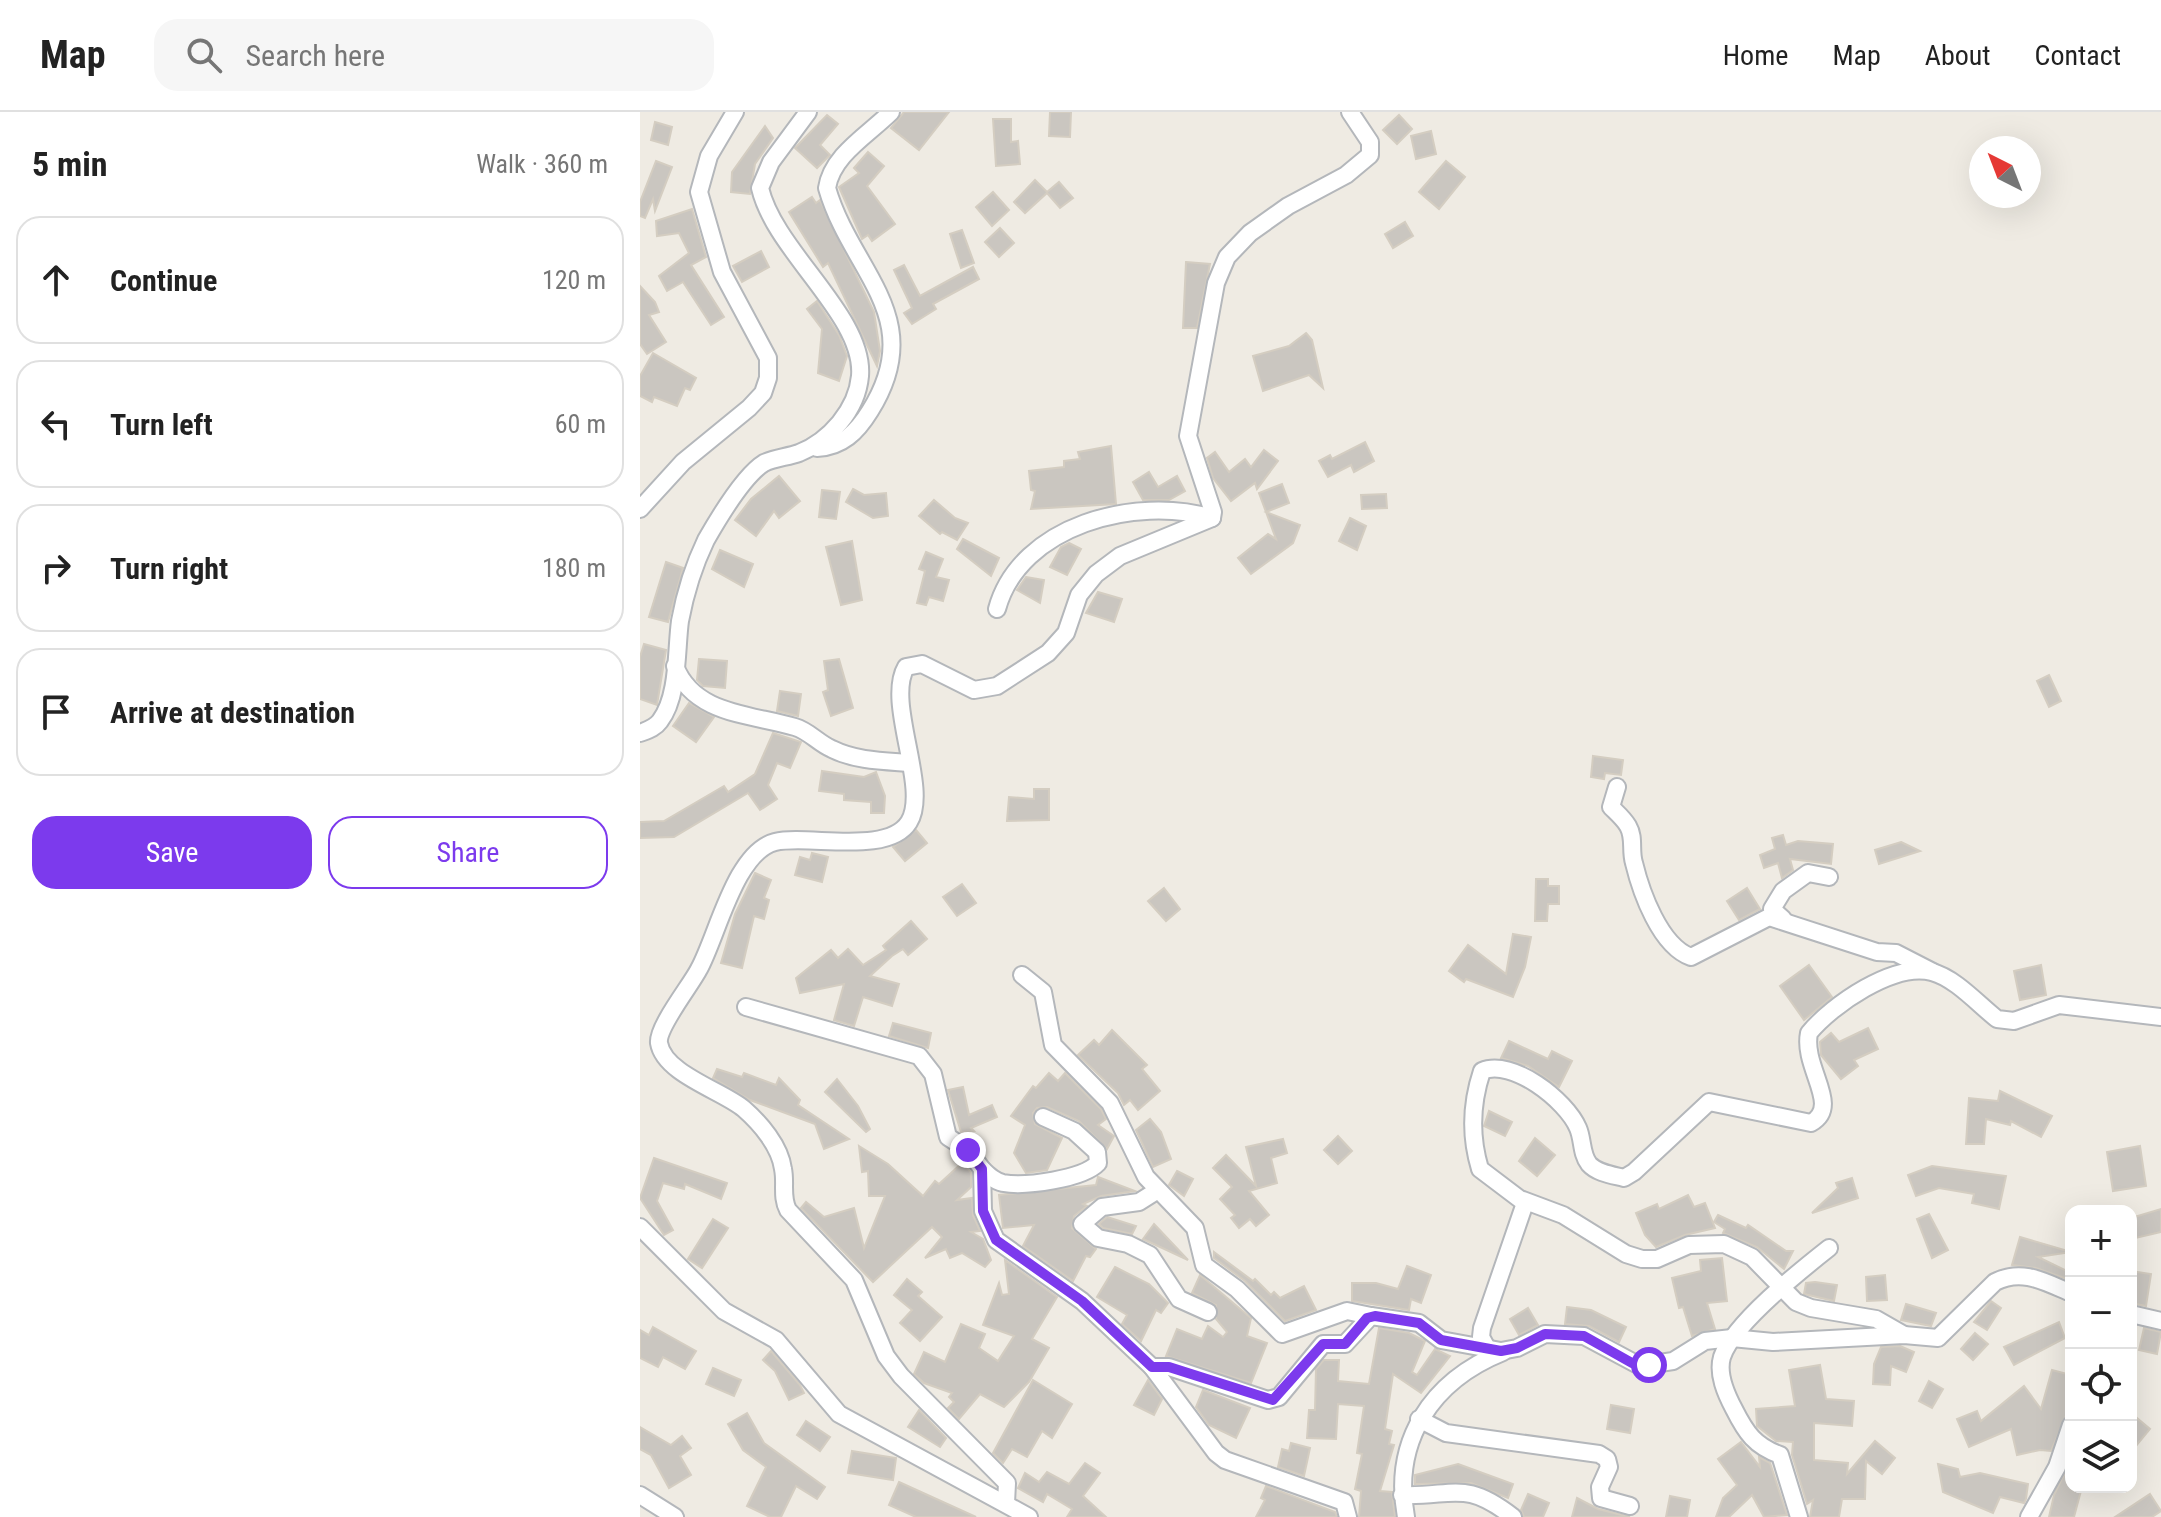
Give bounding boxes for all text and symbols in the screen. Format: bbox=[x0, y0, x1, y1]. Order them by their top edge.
search box bbox=[154, 19, 714, 91]
text: Map bbox=[40, 33, 106, 77]
icon: search bbox=[182, 33, 226, 77]
text: Search here bbox=[246, 38, 385, 73]
text: Home bbox=[1723, 39, 1788, 72]
text: Map bbox=[1832, 39, 1881, 72]
text: About bbox=[1925, 39, 1991, 72]
text: Contact bbox=[2035, 39, 2121, 72]
north arrow bbox=[1969, 136, 2041, 208]
text: 5 min bbox=[32, 144, 108, 184]
text: Walk · 360 m bbox=[476, 149, 608, 179]
icon: ahead bbox=[34, 258, 78, 302]
text: Continue bbox=[110, 263, 217, 298]
text: 120 m bbox=[542, 265, 606, 295]
icon: left bbox=[34, 402, 78, 446]
text: Turn left bbox=[110, 407, 213, 442]
text: 60 m bbox=[555, 409, 606, 439]
icon: right bbox=[34, 546, 78, 590]
text: Turn right bbox=[110, 551, 228, 586]
text: 180 m bbox=[542, 553, 606, 583]
icon: arrive bbox=[34, 690, 78, 734]
text: Arrive at destination bbox=[110, 695, 355, 730]
button: Save bbox=[32, 816, 312, 889]
button: Share bbox=[328, 816, 608, 889]
route end bbox=[950, 1132, 986, 1168]
map controls bbox=[2065, 1205, 2137, 1493]
button: + bbox=[2065, 1205, 2137, 1277]
button: − bbox=[2065, 1277, 2137, 1349]
route start bbox=[1631, 1347, 1667, 1383]
button: locate bbox=[2065, 1349, 2137, 1421]
button: layers bbox=[2065, 1421, 2137, 1493]

